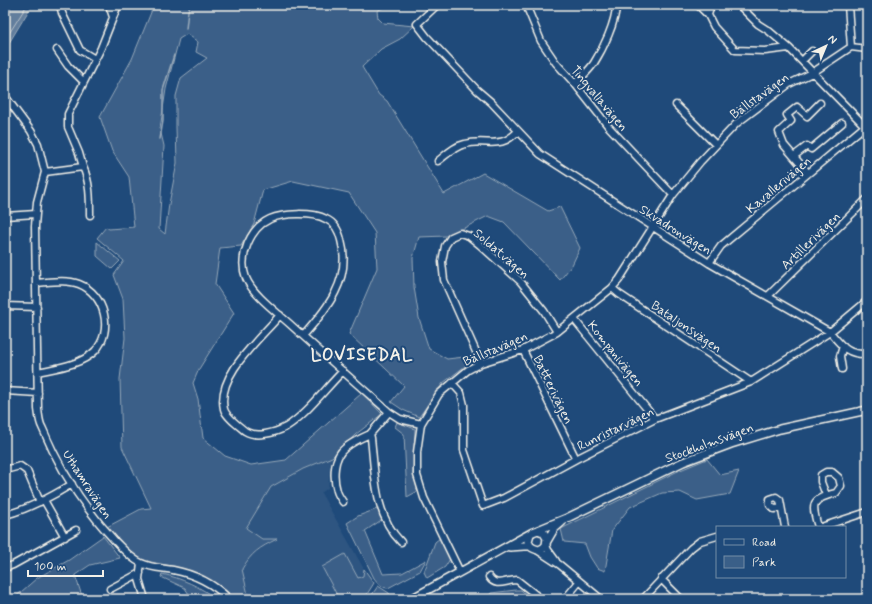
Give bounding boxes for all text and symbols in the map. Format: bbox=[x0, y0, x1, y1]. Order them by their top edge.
north arrow bbox=[806, 26, 846, 66]
text: N bbox=[825, 32, 840, 47]
street label: Tingvallavägen bbox=[566, 63, 631, 136]
street label: Bällstavägen bbox=[727, 69, 793, 123]
street label: Kavallerivägen bbox=[743, 153, 815, 217]
street label: Skvadronvägen bbox=[636, 201, 714, 259]
street label: Artillerivägen bbox=[778, 208, 844, 274]
street label: Soldatvägen bbox=[470, 225, 532, 283]
street label: Bataljonsvägen bbox=[647, 297, 725, 357]
street label: Kompanivägen bbox=[583, 318, 647, 390]
street label: Bällstavägen bbox=[461, 328, 531, 371]
district label: LOVISEDAL bbox=[311, 344, 413, 366]
street label: Batterivägen bbox=[529, 352, 577, 427]
street label: Runristarvägen bbox=[574, 403, 657, 455]
street label: Stockholmsvägen bbox=[663, 419, 756, 467]
street label: Uthamravägen bbox=[58, 447, 115, 523]
legend bbox=[716, 526, 846, 578]
text: Road bbox=[752, 535, 776, 551]
scale bar bbox=[28, 552, 103, 578]
text: Park bbox=[752, 555, 776, 571]
text: 100 m bbox=[34, 559, 66, 575]

